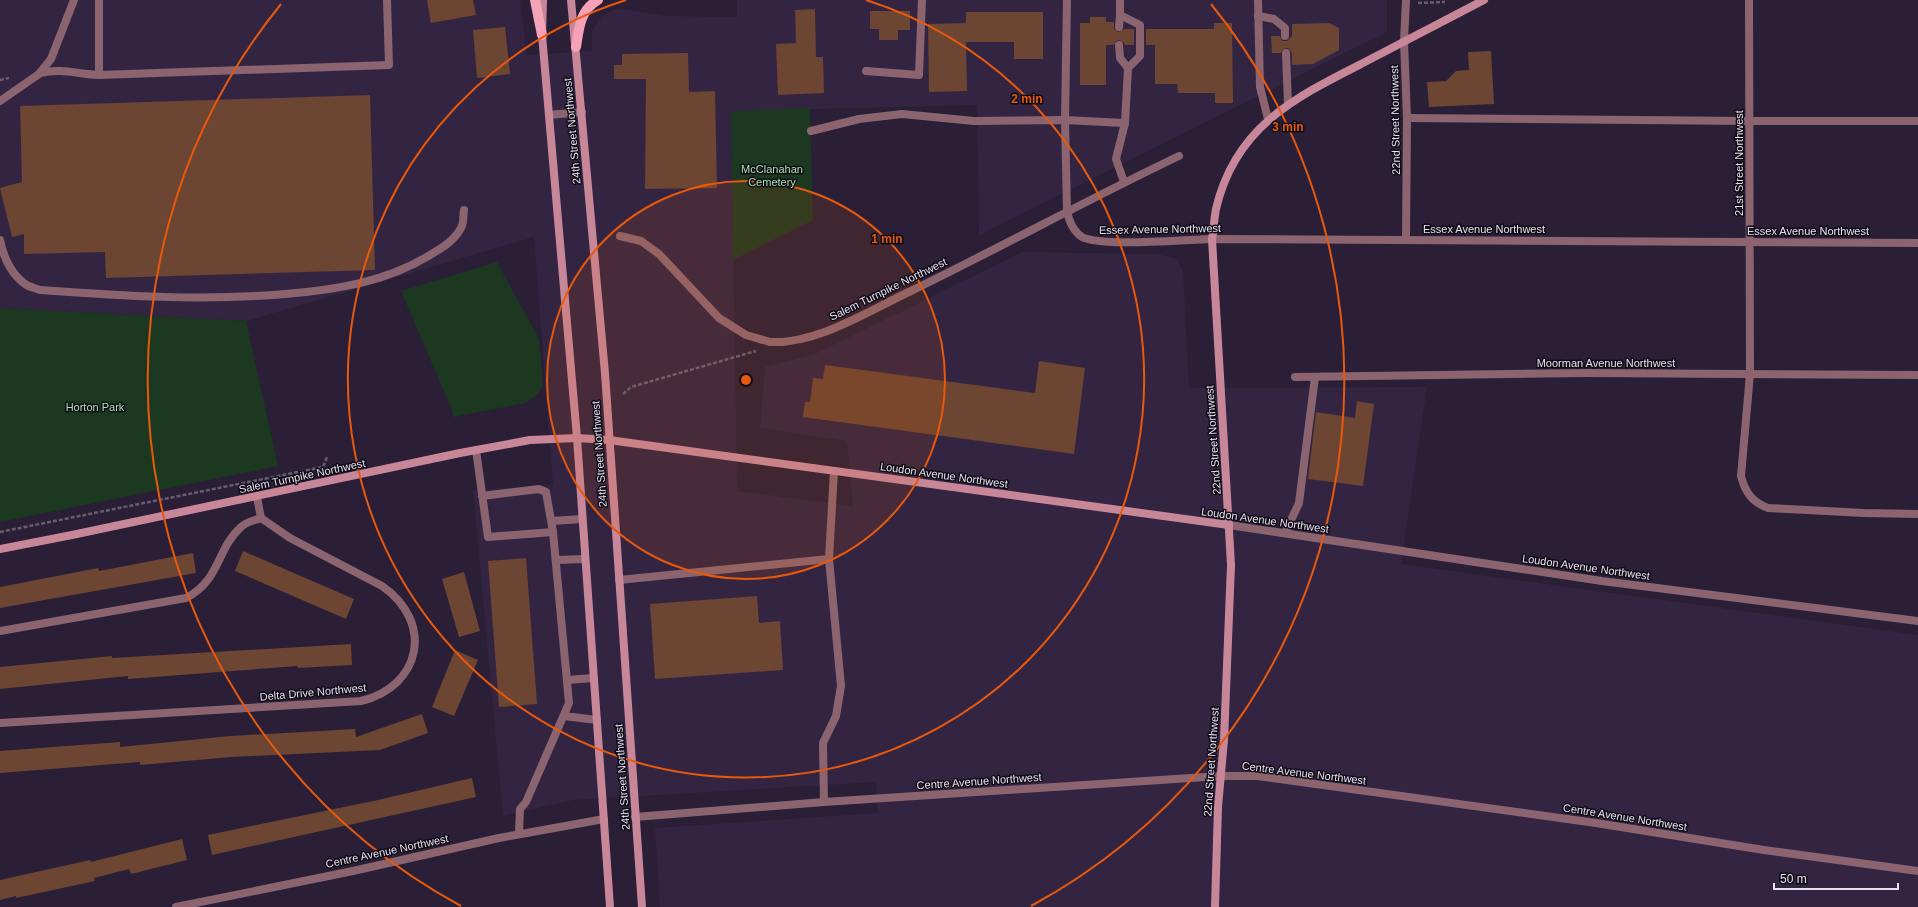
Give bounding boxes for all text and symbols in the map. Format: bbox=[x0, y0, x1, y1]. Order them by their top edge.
street label: 22nd Street Northwest bbox=[1388, 65, 1402, 175]
street label: 24th Street Northwest bbox=[561, 77, 583, 185]
text: 2 min bbox=[1011, 92, 1043, 106]
street label: 21st Street Northwest bbox=[1733, 110, 1745, 216]
text: 3 min bbox=[1272, 120, 1304, 134]
park label: McClanahan Cemetery bbox=[741, 163, 803, 188]
street label: Essex Avenue Northwest bbox=[1099, 222, 1221, 236]
street label: Essex Avenue Northwest bbox=[1423, 223, 1545, 235]
street label: Essex Avenue Northwest bbox=[1747, 225, 1869, 237]
text: 1 min bbox=[871, 232, 903, 246]
street label: Salem Turnpike Northwest bbox=[827, 255, 949, 323]
street label: Moorman Avenue Northwest bbox=[1537, 357, 1675, 369]
centre of rings bbox=[739, 373, 753, 387]
street label: 22nd Street Northwest bbox=[1203, 385, 1223, 495]
park label: Horton Park bbox=[66, 401, 125, 413]
street label: 24th Street Northwest bbox=[589, 401, 609, 507]
street label: Salem Turnpike Northwest bbox=[238, 457, 366, 495]
street label: Loudon Avenue Northwest bbox=[879, 460, 1009, 490]
street label: Loudon Avenue Northwest bbox=[1200, 505, 1330, 535]
street label: Loudon Avenue Northwest bbox=[1521, 552, 1651, 582]
street label: Delta Drive Northwest bbox=[259, 681, 367, 703]
street label: 22nd Street Northwest bbox=[1201, 707, 1221, 817]
street label: 24th Street Northwest bbox=[612, 724, 632, 830]
street label: Centre Avenue Northwest bbox=[1241, 759, 1367, 787]
street label: Centre Avenue Northwest bbox=[916, 771, 1042, 791]
street label: Centre Avenue Northwest bbox=[1562, 801, 1688, 833]
street label: Centre Avenue Northwest bbox=[325, 832, 449, 870]
scale bar bbox=[1774, 865, 1898, 891]
text: 50 m bbox=[1780, 872, 1807, 886]

